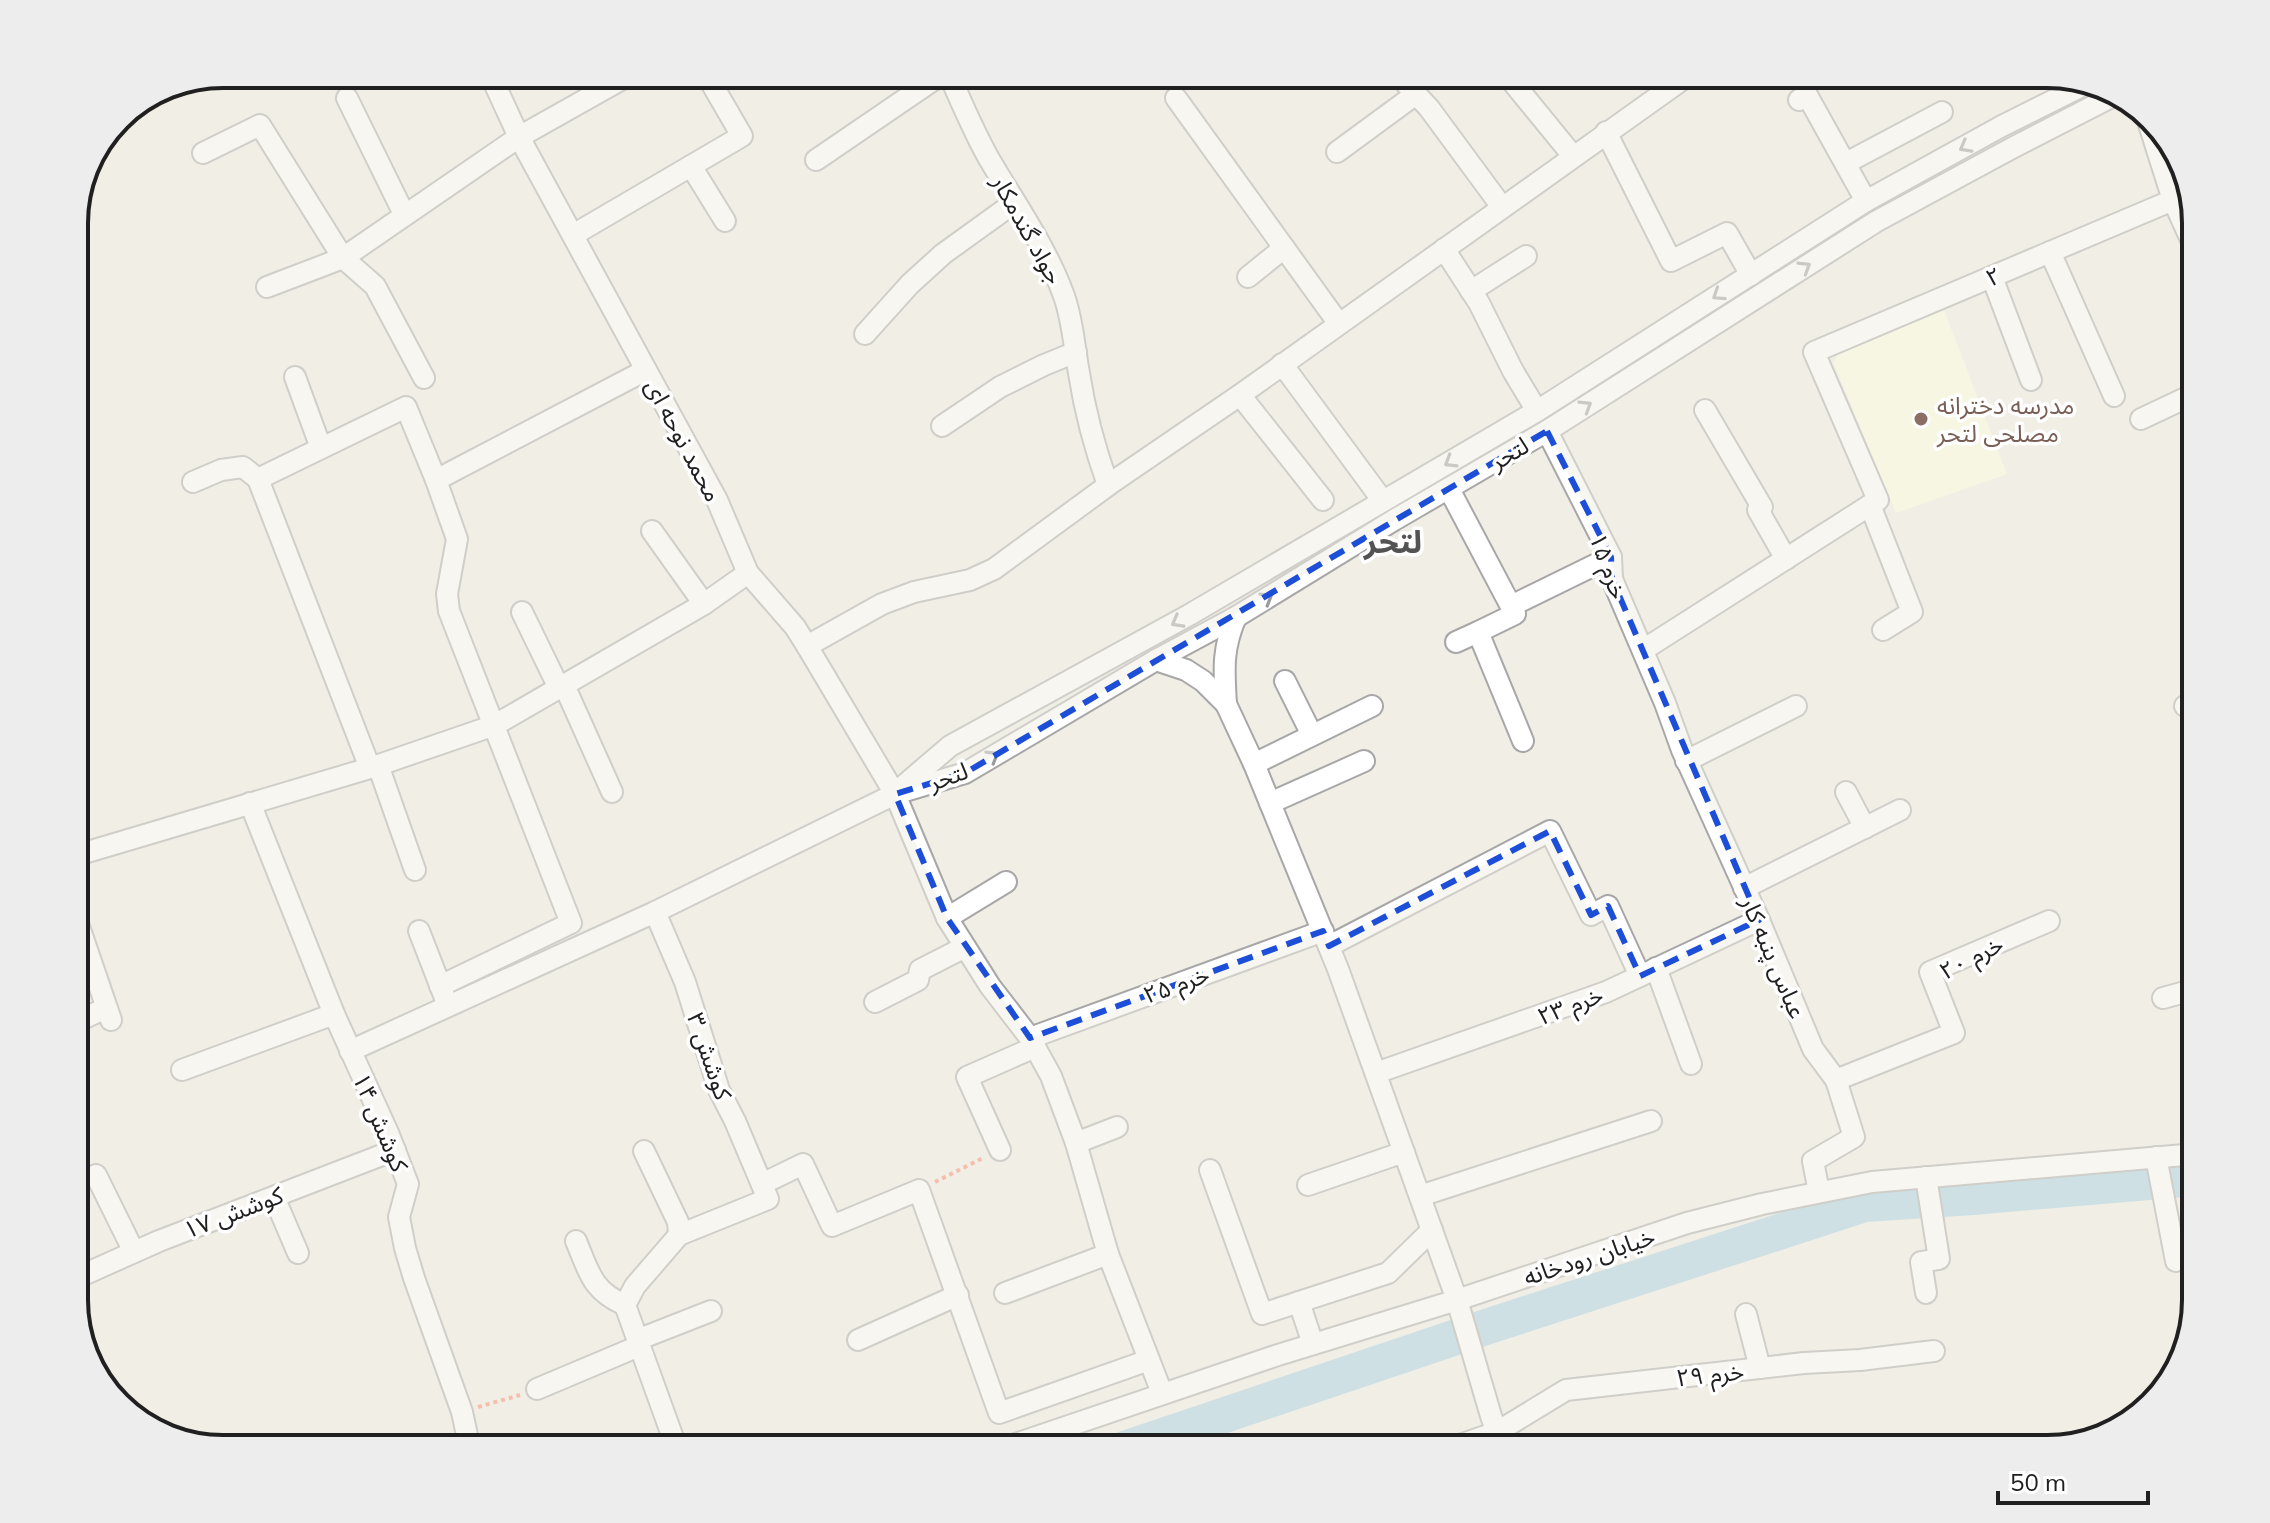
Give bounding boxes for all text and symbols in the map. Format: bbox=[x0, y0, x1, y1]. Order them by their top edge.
one-way arrow bbox=[1959, 137, 1973, 152]
street label: جواد گندمکار bbox=[985, 168, 1070, 289]
street label: ۲ bbox=[1981, 260, 2005, 292]
one-way arrow bbox=[1796, 261, 1811, 276]
one-way arrow bbox=[1713, 286, 1727, 301]
street label: محمد نوحه ای bbox=[639, 374, 729, 506]
place label: مدرسه دخترانه مصلحی لتحر bbox=[1936, 390, 2074, 448]
one-way arrow bbox=[1577, 401, 1591, 416]
marker: مدرسه دخترانه مصلحی لتحر bbox=[1912, 410, 1930, 428]
street label: لتحر bbox=[1483, 430, 1534, 477]
one-way arrow bbox=[1444, 452, 1459, 468]
district label: لتحر bbox=[1362, 521, 1422, 561]
street label: خرم ۱۵ bbox=[1580, 529, 1635, 604]
one-way arrow bbox=[1258, 592, 1273, 608]
one-way arrow bbox=[1171, 612, 1186, 627]
one-way arrow bbox=[984, 750, 999, 766]
street label: لتحر bbox=[923, 755, 972, 797]
street label: عباس پنبه کار bbox=[1733, 890, 1813, 1023]
street label: خرم ۲۰ bbox=[1934, 928, 2010, 989]
street label: خرم ۲۵ bbox=[1139, 958, 1214, 1013]
street label: خرم ۲۳ bbox=[1533, 979, 1609, 1035]
street label: کوشش ۳ bbox=[681, 1008, 739, 1105]
street label: کوشش ۱۴ bbox=[347, 1068, 416, 1177]
street label: کوشش ۱۷ bbox=[179, 1179, 288, 1245]
street label: خیابان رودخانه bbox=[1519, 1221, 1659, 1291]
street label: خرم ۲۹ bbox=[1675, 1356, 1746, 1396]
scale bar bbox=[1998, 1455, 2148, 1505]
text: 50 m bbox=[2010, 1467, 2066, 1497]

